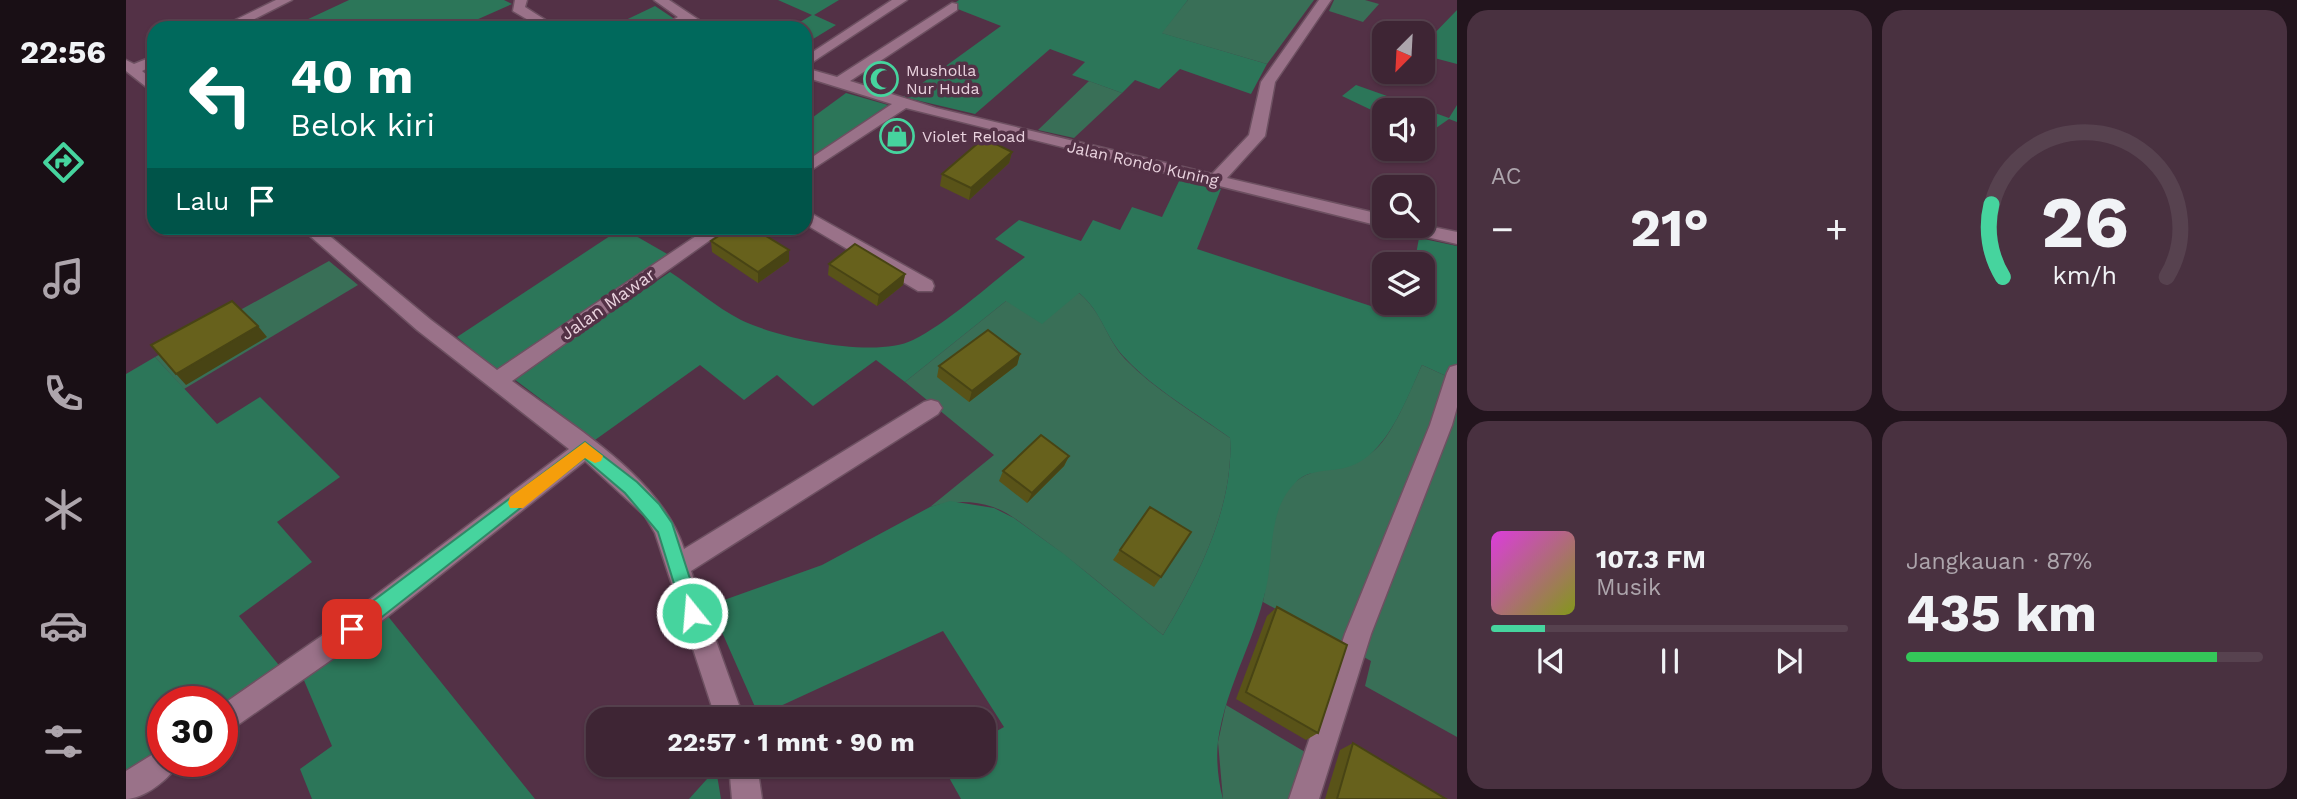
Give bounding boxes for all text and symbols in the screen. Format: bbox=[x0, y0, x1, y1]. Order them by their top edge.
north arrow bbox=[1372, 21, 1435, 84]
map controls bbox=[1372, 21, 1435, 315]
text: 22:56 bbox=[20, 33, 106, 71]
text: 40 m bbox=[290, 47, 413, 105]
icon: left bbox=[175, 49, 266, 140]
mosque icon: Musholla Nur Huda bbox=[862, 60, 900, 98]
place label: Musholla Nur Huda bbox=[906, 61, 980, 98]
button: sound bbox=[1372, 98, 1435, 161]
text: Belok kiri bbox=[290, 106, 435, 144]
shop icon: Violet Reload bbox=[878, 117, 916, 155]
place label: Violet Reload bbox=[922, 127, 1025, 146]
street label: Jalan Rondo Kuning bbox=[1065, 137, 1221, 190]
icon: directions bbox=[39, 138, 88, 187]
text: AC bbox=[1491, 163, 1521, 190]
button: search bbox=[1372, 175, 1435, 238]
text: 26 bbox=[2040, 179, 2129, 265]
icon: arrive bbox=[243, 182, 281, 220]
text: Lalu bbox=[175, 186, 229, 216]
text: 21° bbox=[1630, 198, 1709, 259]
text: − bbox=[1491, 207, 1514, 251]
text: + bbox=[1825, 207, 1848, 251]
button: layers bbox=[1372, 252, 1435, 315]
icon: music bbox=[39, 254, 88, 303]
text: km/h bbox=[2052, 260, 2117, 289]
street label: Jalan Mawar bbox=[556, 263, 659, 344]
icon: phone bbox=[39, 369, 88, 418]
icon: climate bbox=[39, 485, 88, 534]
text: 107.3 FM bbox=[1596, 544, 1706, 574]
text: Jangkauan · 87% bbox=[1906, 548, 2092, 575]
text: Musik bbox=[1596, 574, 1661, 601]
position arrow bbox=[655, 576, 729, 650]
text: 435 km bbox=[1906, 583, 2097, 644]
pin bbox=[322, 599, 382, 659]
icon: car bbox=[39, 601, 88, 650]
icon: arrive bbox=[333, 610, 371, 648]
icon: previous bbox=[1532, 642, 1570, 680]
icon: pause bbox=[1651, 642, 1689, 680]
icon: next bbox=[1770, 642, 1808, 680]
speed limit sign: 30 bbox=[147, 686, 238, 777]
icon: filters bbox=[39, 717, 88, 766]
text: 22:57 · 1 mnt · 90 m bbox=[667, 727, 915, 757]

